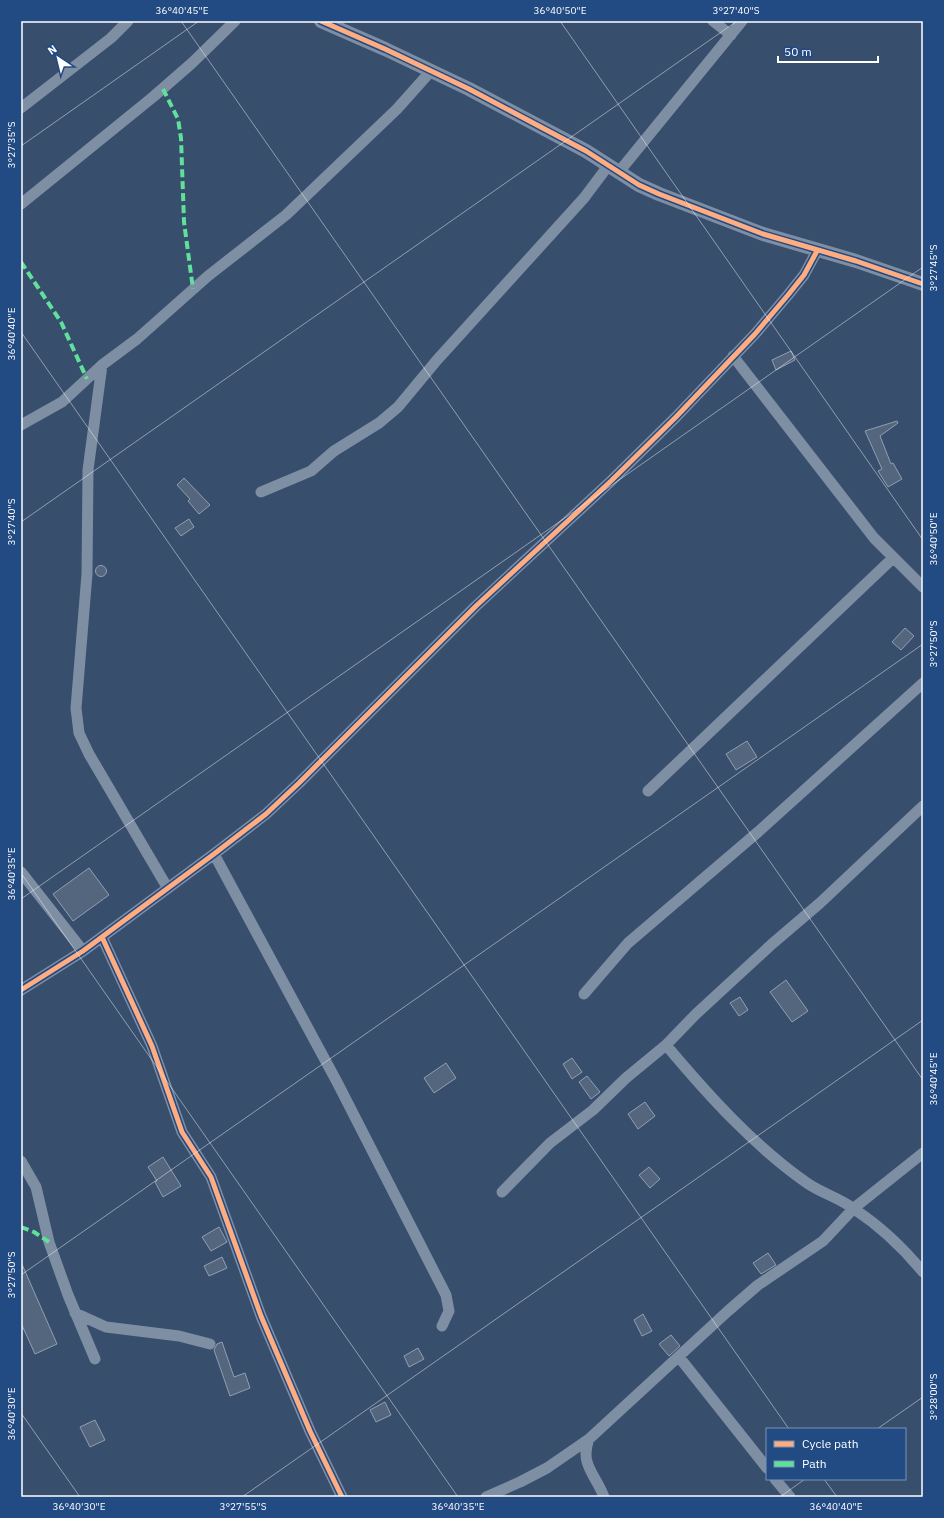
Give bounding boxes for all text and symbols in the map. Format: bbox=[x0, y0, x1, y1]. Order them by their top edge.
text: 36°40'45"E bbox=[155, 4, 209, 17]
text: 36°40'50"E bbox=[533, 4, 587, 17]
text: 3°27'40"S bbox=[712, 4, 760, 17]
north arrow bbox=[38, 38, 78, 78]
scale bar bbox=[778, 38, 878, 64]
text: N bbox=[45, 42, 60, 58]
text: 50 m bbox=[784, 44, 812, 59]
text: 3°27'35"S bbox=[5, 121, 18, 169]
text: 3°27'45"S bbox=[927, 244, 940, 292]
text: 36°40'40"E bbox=[5, 307, 18, 361]
text: 3°27'40"S bbox=[5, 498, 18, 546]
text: 36°40'50"E bbox=[927, 512, 940, 566]
text: 3°27'50"S bbox=[927, 620, 940, 668]
text: 36°40'35"E bbox=[5, 847, 18, 901]
text: 36°40'45"E bbox=[927, 1052, 940, 1106]
text: 3°27'50"S bbox=[5, 1251, 18, 1299]
text: 3°28'00"S bbox=[927, 1373, 940, 1421]
text: 36°40'30"E bbox=[5, 1387, 18, 1441]
legend bbox=[766, 1428, 906, 1480]
text: Cycle path bbox=[802, 1436, 859, 1451]
text: Path bbox=[802, 1456, 827, 1471]
text: 36°40'30"E bbox=[52, 1500, 106, 1513]
text: 3°27'55"S bbox=[219, 1500, 267, 1513]
text: 36°40'35"E bbox=[431, 1500, 485, 1513]
text: 36°40'40"E bbox=[809, 1500, 863, 1513]

